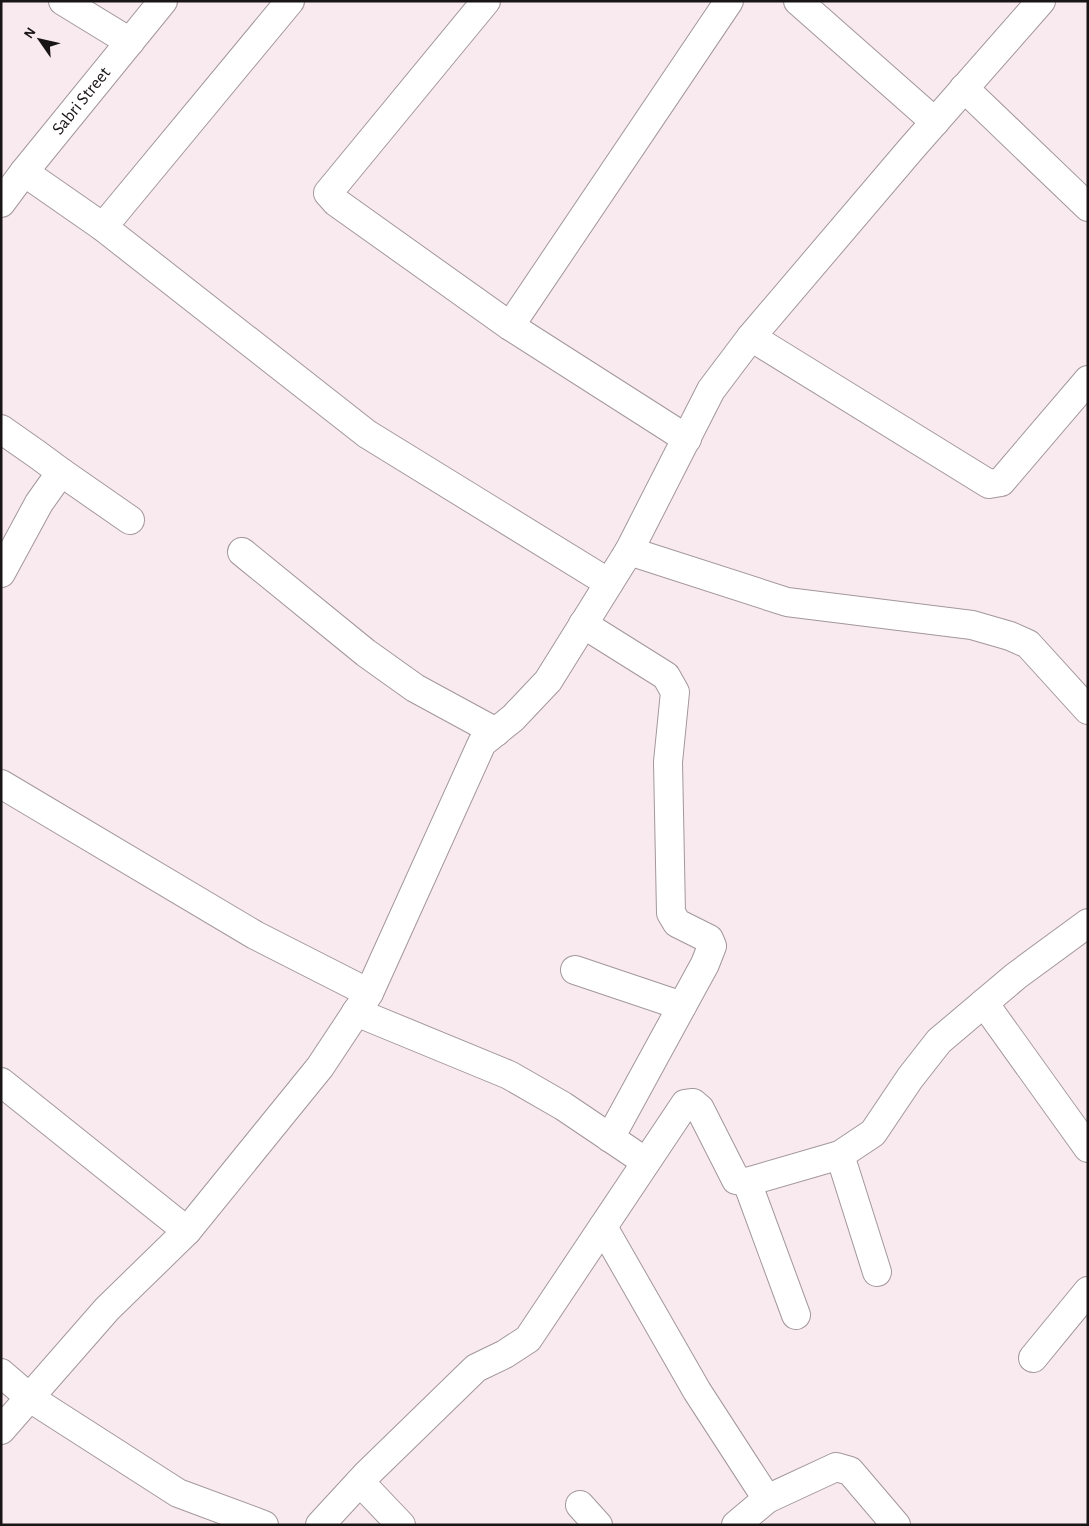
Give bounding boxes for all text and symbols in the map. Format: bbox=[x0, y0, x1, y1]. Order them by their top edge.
north arrow bbox=[15, 15, 65, 65]
text: N bbox=[22, 25, 39, 41]
street label: Sabri Street bbox=[49, 64, 114, 138]

